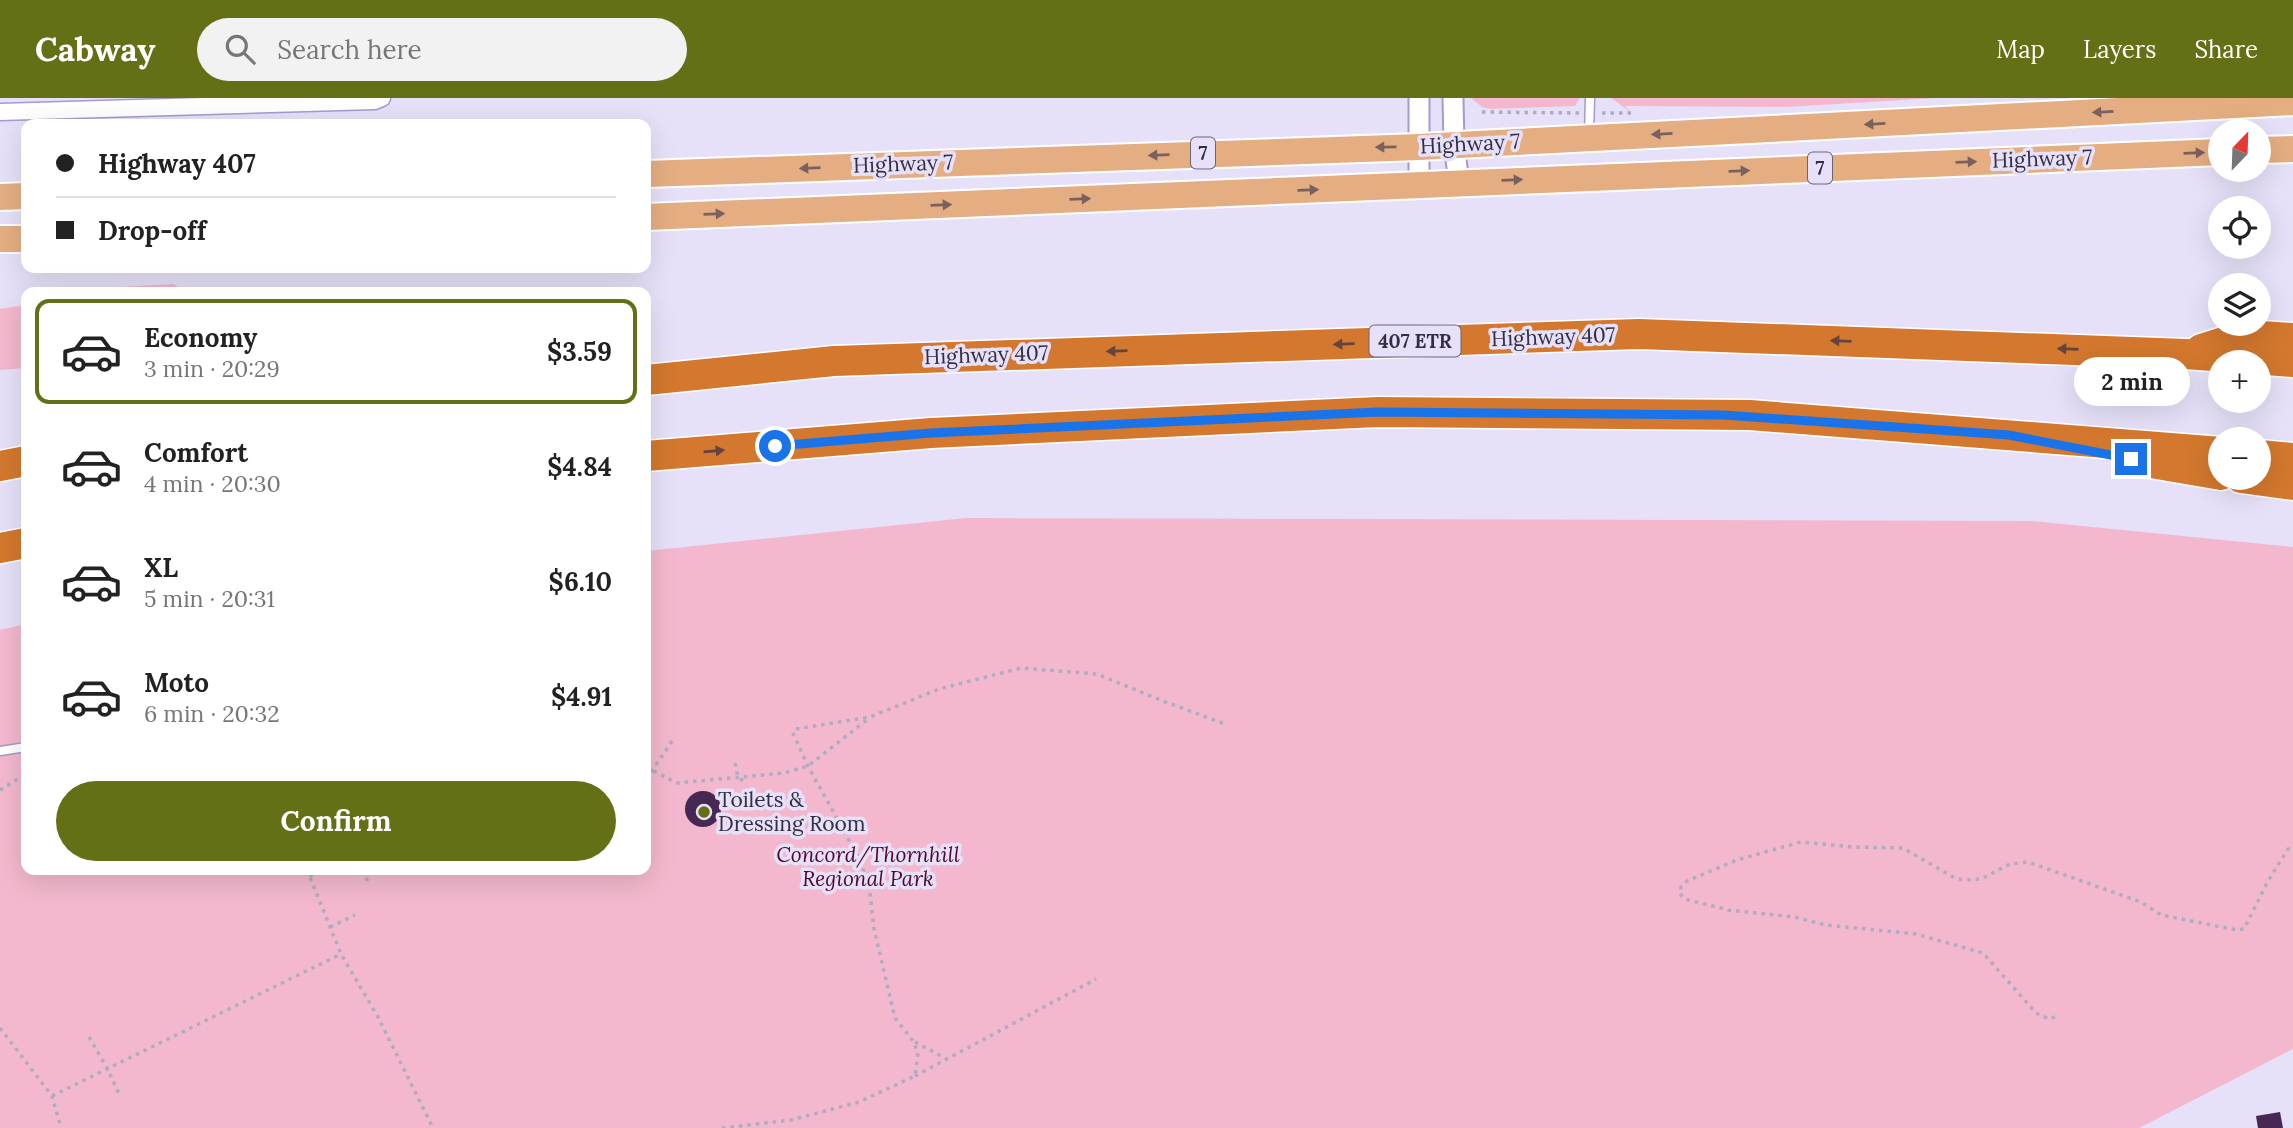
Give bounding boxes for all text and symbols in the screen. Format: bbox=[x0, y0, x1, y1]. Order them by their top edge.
search box bbox=[197, 18, 687, 81]
text: Cabway bbox=[35, 28, 155, 70]
icon: search bbox=[221, 30, 259, 68]
text: Search here bbox=[277, 33, 422, 66]
text: Map bbox=[1996, 34, 2045, 65]
text: Layers bbox=[2083, 34, 2156, 65]
text: Share bbox=[2194, 34, 2258, 65]
one-way arrow bbox=[2091, 107, 2113, 118]
one-way arrow bbox=[1864, 118, 1886, 129]
north arrow bbox=[2208, 119, 2272, 182]
map controls bbox=[2208, 119, 2271, 490]
street label: Highway 7 bbox=[1419, 127, 1521, 160]
one-way arrow bbox=[1650, 128, 1672, 139]
road number: 7 bbox=[1191, 138, 1215, 168]
one-way arrow bbox=[1375, 141, 1397, 152]
street label: Highway 7 bbox=[1991, 143, 2093, 174]
text: Highway 407 bbox=[98, 147, 256, 180]
one-way arrow bbox=[2183, 147, 2205, 158]
street label: Highway 7 bbox=[852, 148, 954, 179]
one-way arrow bbox=[1148, 149, 1170, 160]
road number: 7 bbox=[1808, 152, 1832, 184]
one-way arrow bbox=[1956, 156, 1978, 167]
one-way arrow bbox=[799, 162, 821, 173]
one-way arrow bbox=[1728, 166, 1750, 177]
one-way arrow bbox=[1501, 175, 1523, 186]
one-way arrow bbox=[1297, 184, 1319, 195]
one-way arrow bbox=[1070, 194, 1092, 205]
button: locate bbox=[2208, 196, 2271, 259]
one-way arrow bbox=[931, 199, 953, 210]
one-way arrow bbox=[703, 208, 725, 219]
text: Drop-off bbox=[98, 214, 206, 247]
button: layers bbox=[2208, 273, 2271, 336]
icon: car bbox=[60, 320, 123, 383]
text: Economy bbox=[144, 321, 257, 354]
street label: Highway 407 bbox=[1490, 321, 1616, 352]
road number: 407 ETR bbox=[1370, 326, 1460, 356]
text: $3.59 bbox=[547, 335, 612, 368]
one-way arrow bbox=[1830, 336, 1852, 347]
one-way arrow bbox=[1333, 338, 1355, 349]
street label: Highway 407 bbox=[923, 339, 1049, 370]
one-way arrow bbox=[2057, 344, 2079, 355]
one-way arrow bbox=[1106, 346, 1128, 357]
button: + bbox=[2208, 350, 2271, 413]
text: 3 min · 20:29 bbox=[144, 354, 280, 383]
callout: 2 min bbox=[2073, 358, 2189, 406]
text: 2 min bbox=[2101, 367, 2163, 396]
button: − bbox=[2208, 427, 2271, 490]
route start bbox=[759, 430, 791, 462]
icon: car bbox=[60, 435, 123, 498]
text: Comfort bbox=[144, 436, 248, 469]
route end bbox=[2115, 443, 2147, 475]
one-way arrow bbox=[703, 445, 725, 456]
text: $4.84 bbox=[547, 450, 612, 483]
text: 4 min · 20:30 bbox=[144, 469, 281, 498]
icon: car bbox=[60, 550, 123, 613]
text: XL bbox=[144, 551, 178, 584]
text: $6.10 bbox=[549, 565, 612, 598]
text: 5 min · 20:31 bbox=[144, 584, 275, 613]
icon: car bbox=[60, 665, 123, 728]
text: Moto bbox=[144, 666, 209, 699]
text: $4.91 bbox=[551, 680, 612, 713]
text: 6 min · 20:32 bbox=[144, 699, 280, 728]
button: Confirm bbox=[56, 781, 616, 861]
place label: Toilets & Dressing Room bbox=[718, 786, 866, 837]
marker: Toilets & Dressing Room bbox=[696, 804, 712, 820]
park label: Concord/Thornhill Regional Park bbox=[776, 841, 960, 892]

